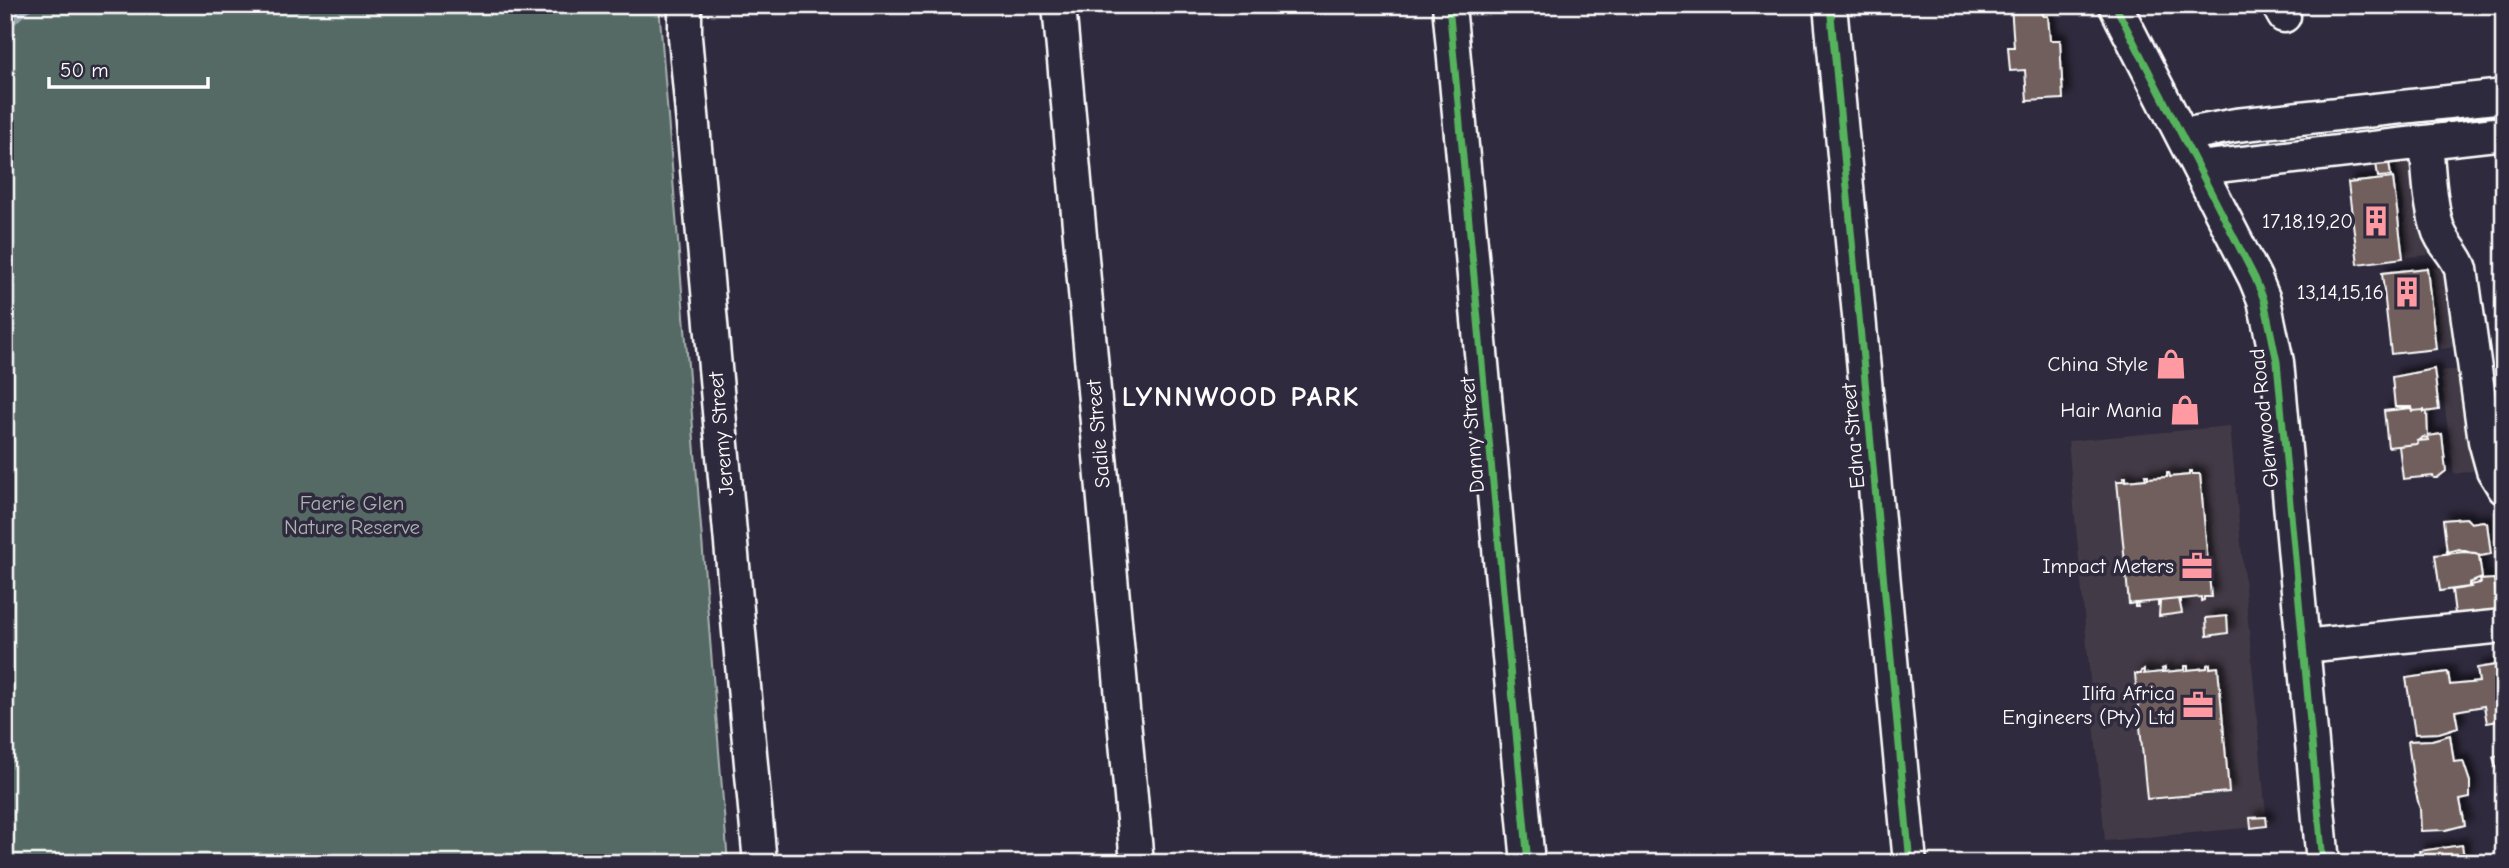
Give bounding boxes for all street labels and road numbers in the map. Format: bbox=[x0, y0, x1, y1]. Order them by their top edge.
street label: Glenwood Road bbox=[2245, 347, 2283, 489]
street label: Jeremy Street bbox=[704, 370, 738, 497]
street label: Danny Street bbox=[1455, 375, 1489, 494]
street label: Sadie Street bbox=[1081, 378, 1115, 489]
street label: Edna Street bbox=[1836, 381, 1870, 490]

